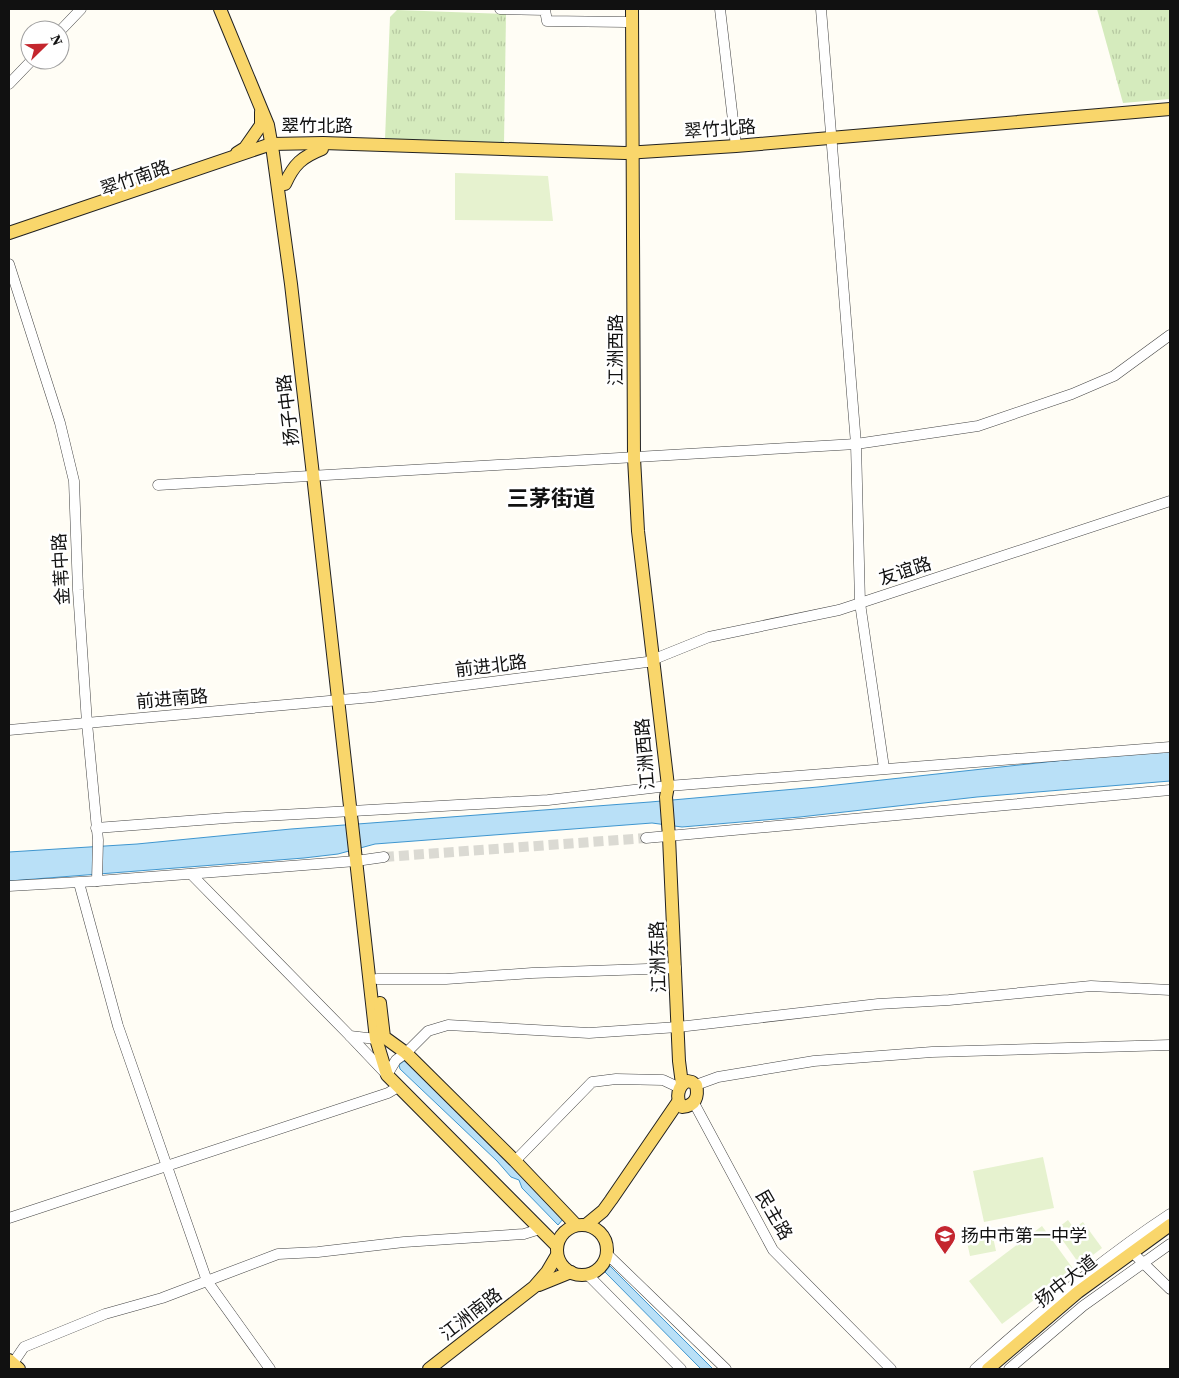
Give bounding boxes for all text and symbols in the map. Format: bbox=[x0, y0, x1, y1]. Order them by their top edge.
north arrow bbox=[20, 20, 70, 70]
text: N bbox=[46, 31, 68, 49]
street label: 翠竹北路 bbox=[281, 113, 353, 138]
street label: 翠竹北路 bbox=[683, 114, 757, 143]
street label: 翠竹南路 bbox=[97, 154, 173, 201]
street label: 江洲西路 bbox=[603, 314, 628, 386]
street label: 扬子中路 bbox=[271, 373, 304, 447]
district label: 三茅街道 bbox=[507, 483, 595, 513]
street label: 金苇中路 bbox=[46, 532, 75, 606]
street label: 友谊路 bbox=[875, 550, 934, 591]
street label: 前进北路 bbox=[454, 649, 528, 682]
street label: 前进南路 bbox=[135, 683, 209, 714]
street label: 江洲西路 bbox=[629, 717, 660, 791]
street label: 江洲东路 bbox=[644, 921, 671, 993]
street label: 民主路 bbox=[750, 1185, 799, 1244]
place label: 扬中市第一中学 bbox=[961, 1223, 1087, 1248]
school or university icon: 扬中市第一中学 bbox=[933, 1224, 957, 1255]
street label: 扬中大道 bbox=[1030, 1249, 1102, 1313]
street label: 江洲南路 bbox=[435, 1282, 507, 1346]

